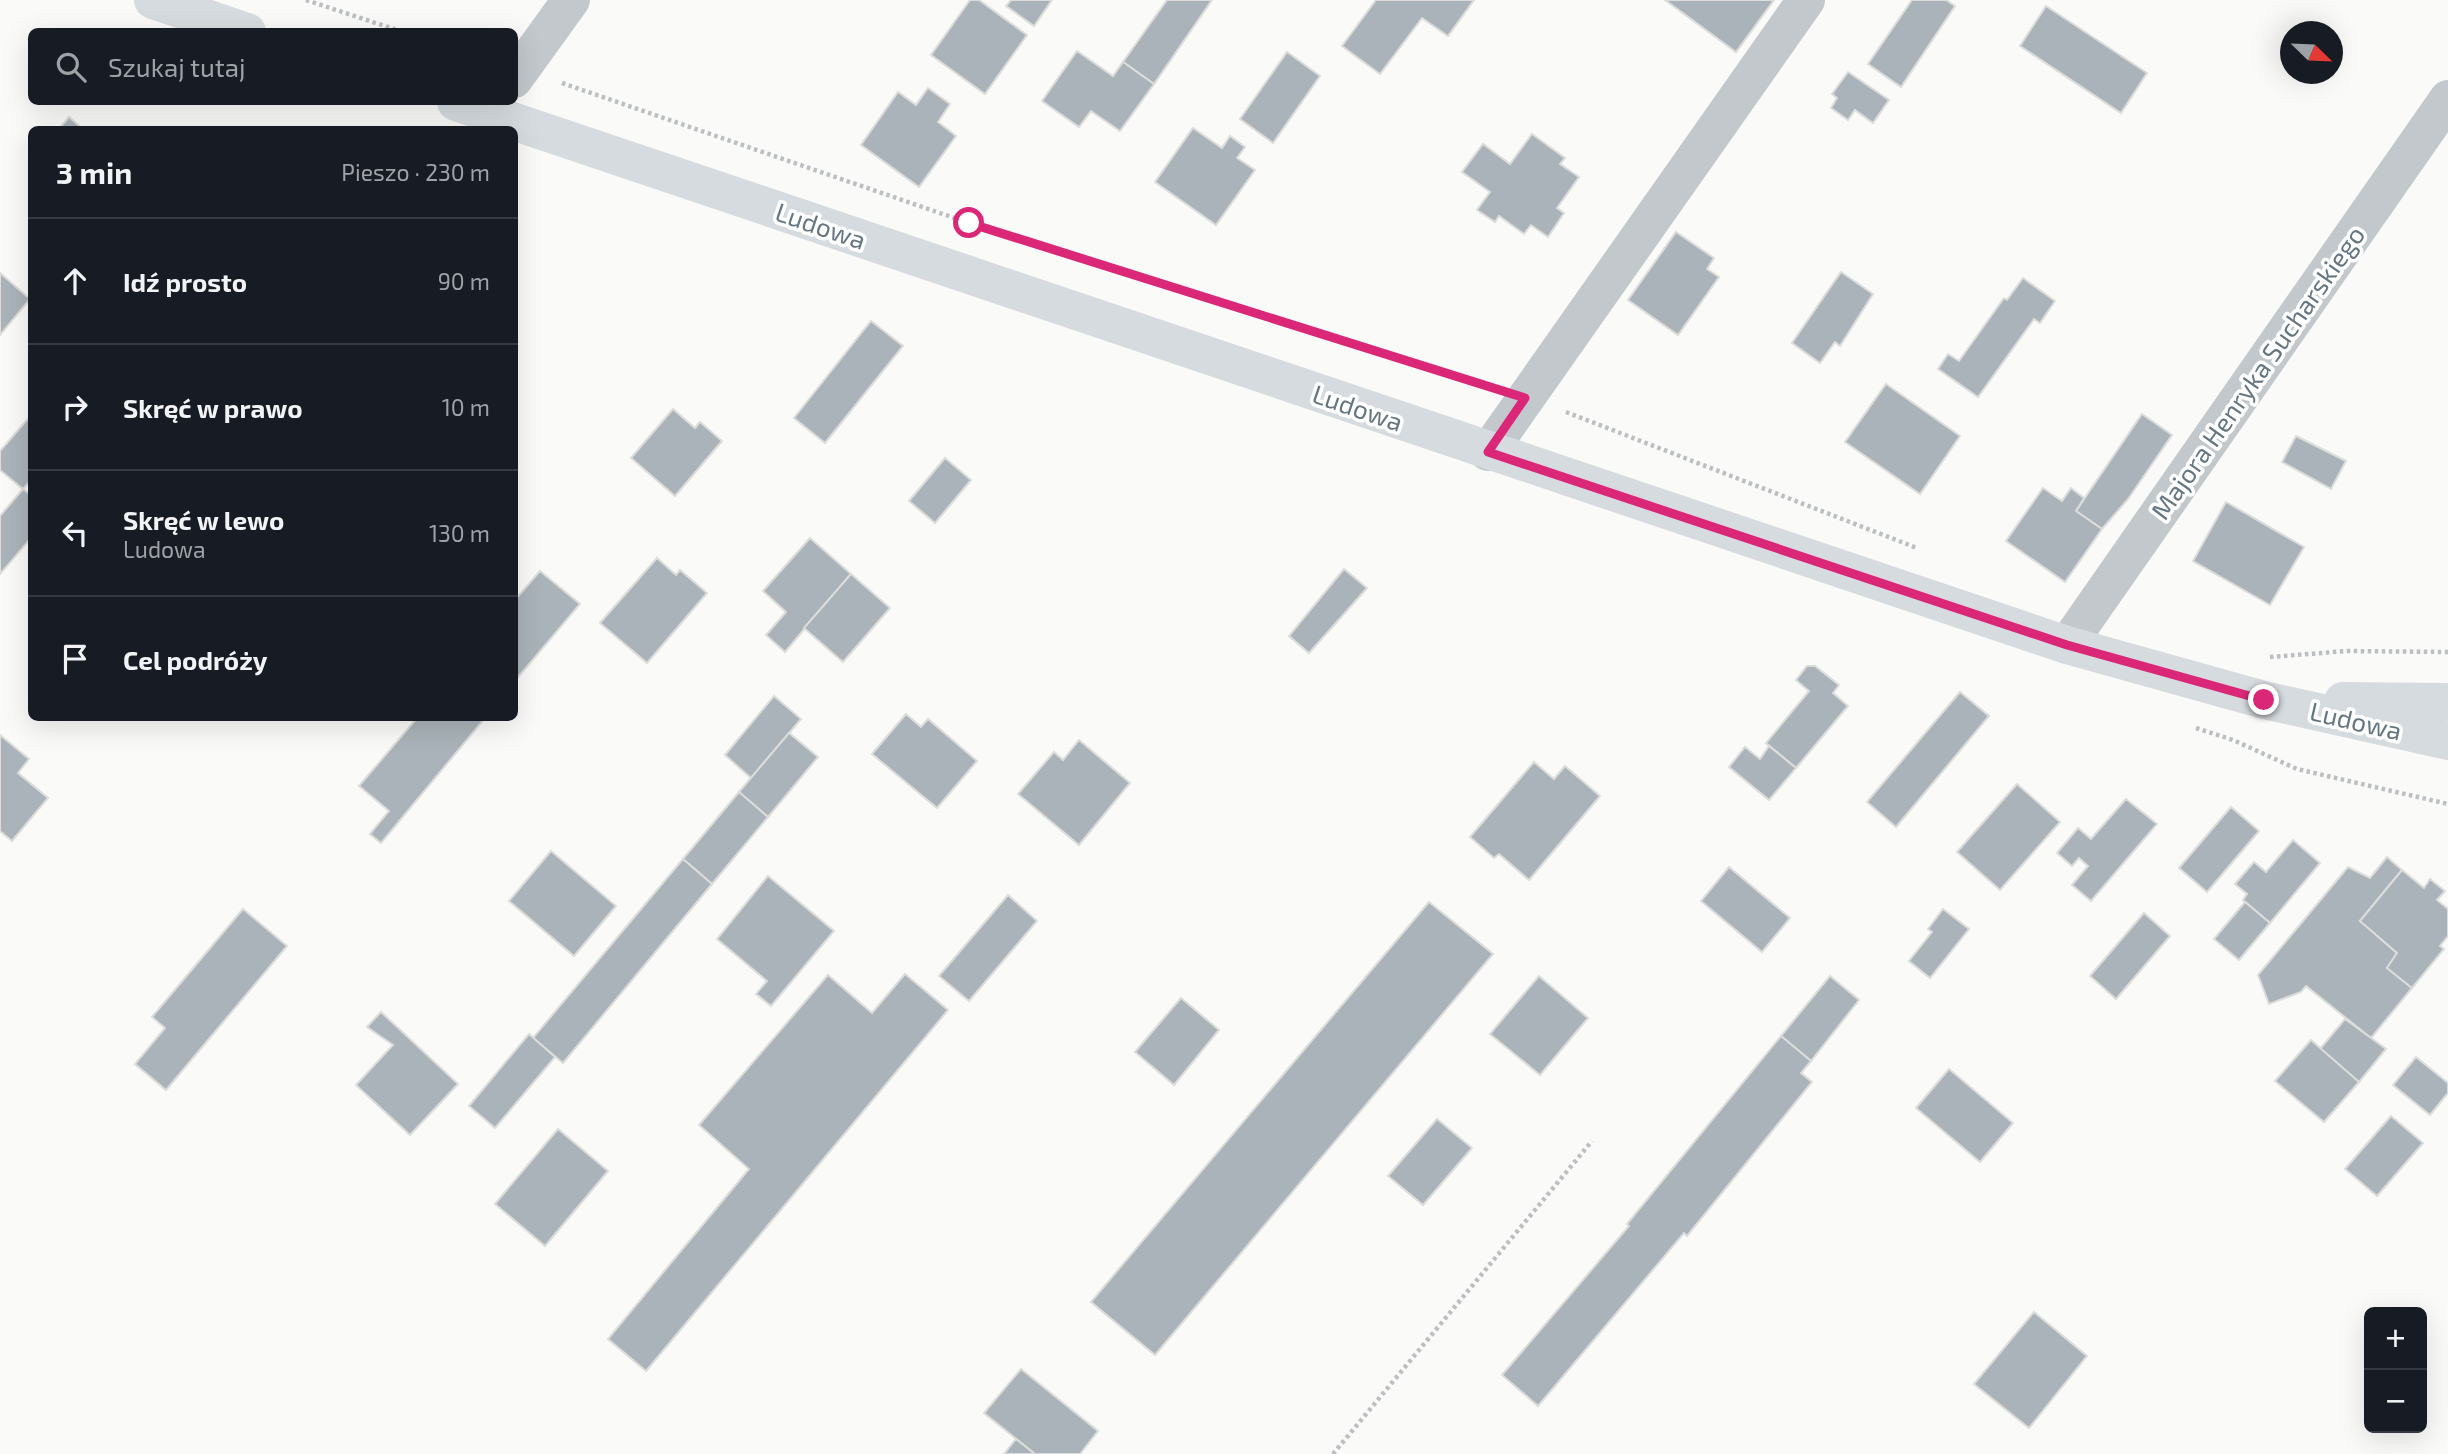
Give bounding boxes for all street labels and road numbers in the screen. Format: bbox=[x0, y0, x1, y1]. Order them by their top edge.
street label: Ludowa bbox=[772, 195, 870, 255]
street label: Majora Henryka Sucharskiego bbox=[2144, 219, 2370, 525]
street label: Ludowa bbox=[1309, 377, 1407, 437]
street label: Ludowa bbox=[2307, 694, 2405, 746]

